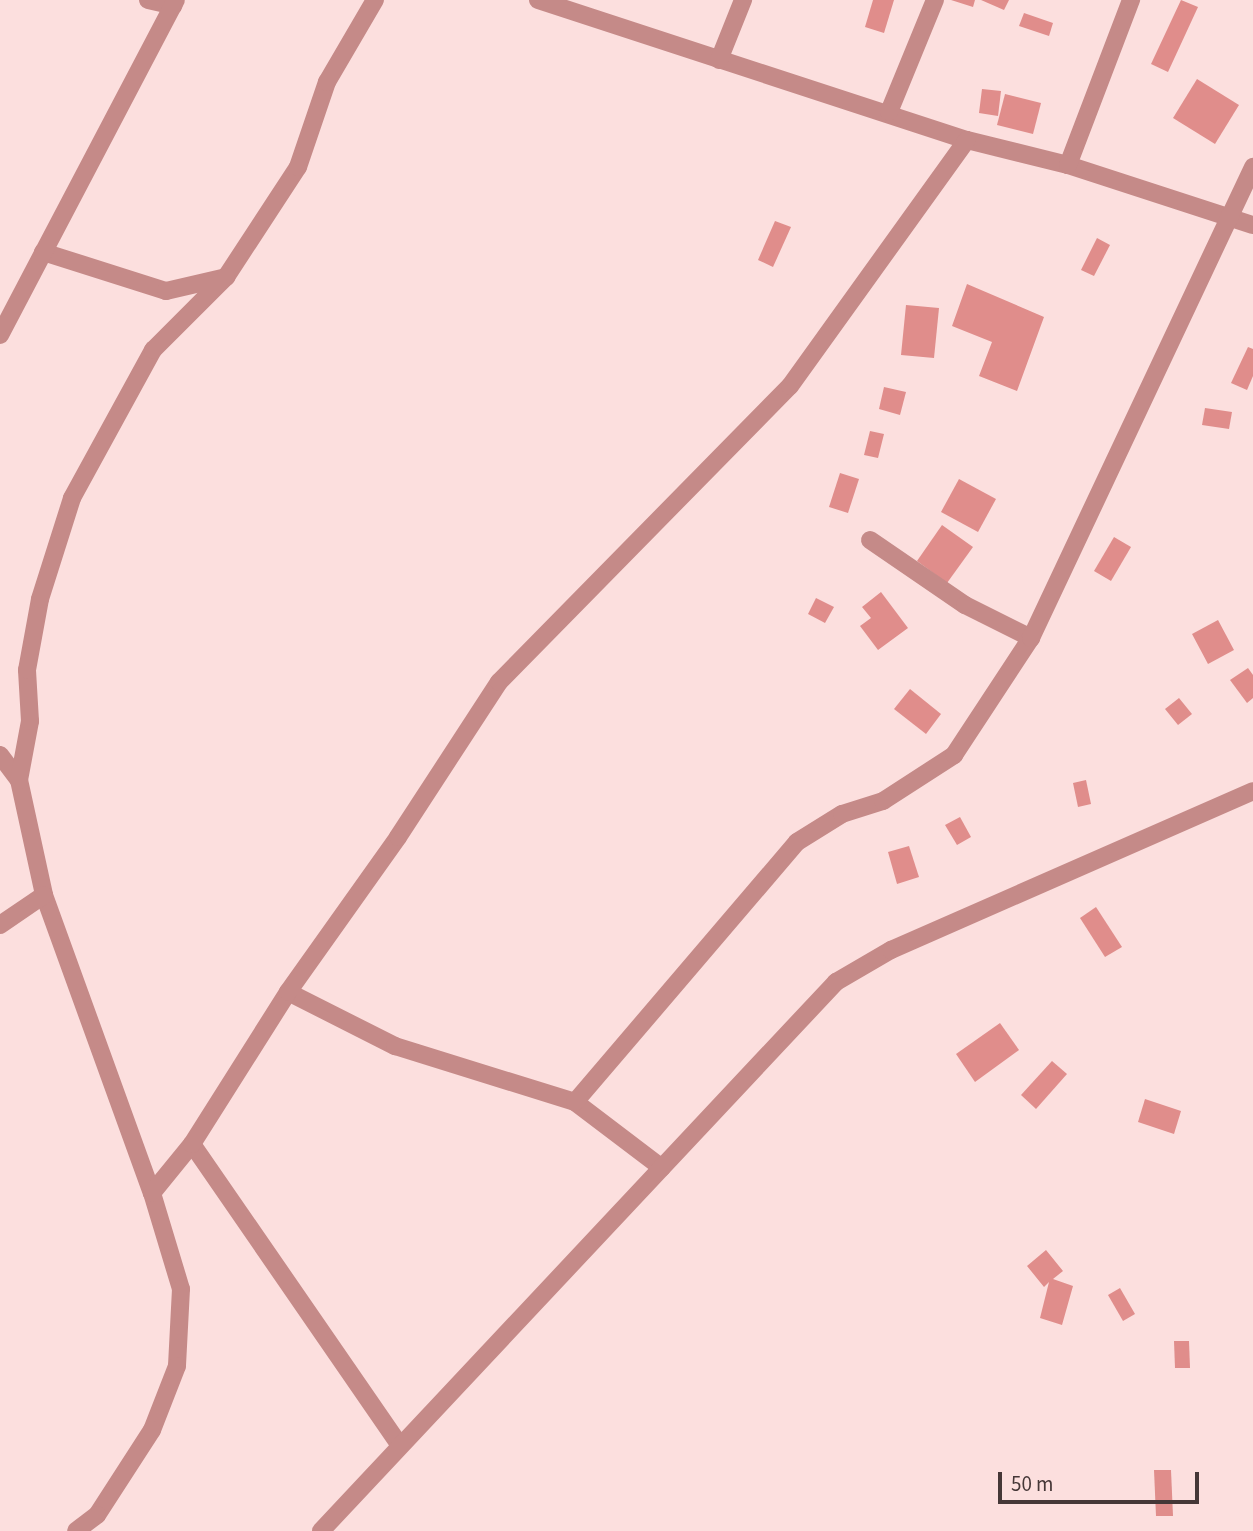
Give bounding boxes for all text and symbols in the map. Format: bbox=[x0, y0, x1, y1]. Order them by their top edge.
scale bar bbox=[1001, 1458, 1202, 1502]
text: 50 m bbox=[1011, 1469, 1053, 1499]

